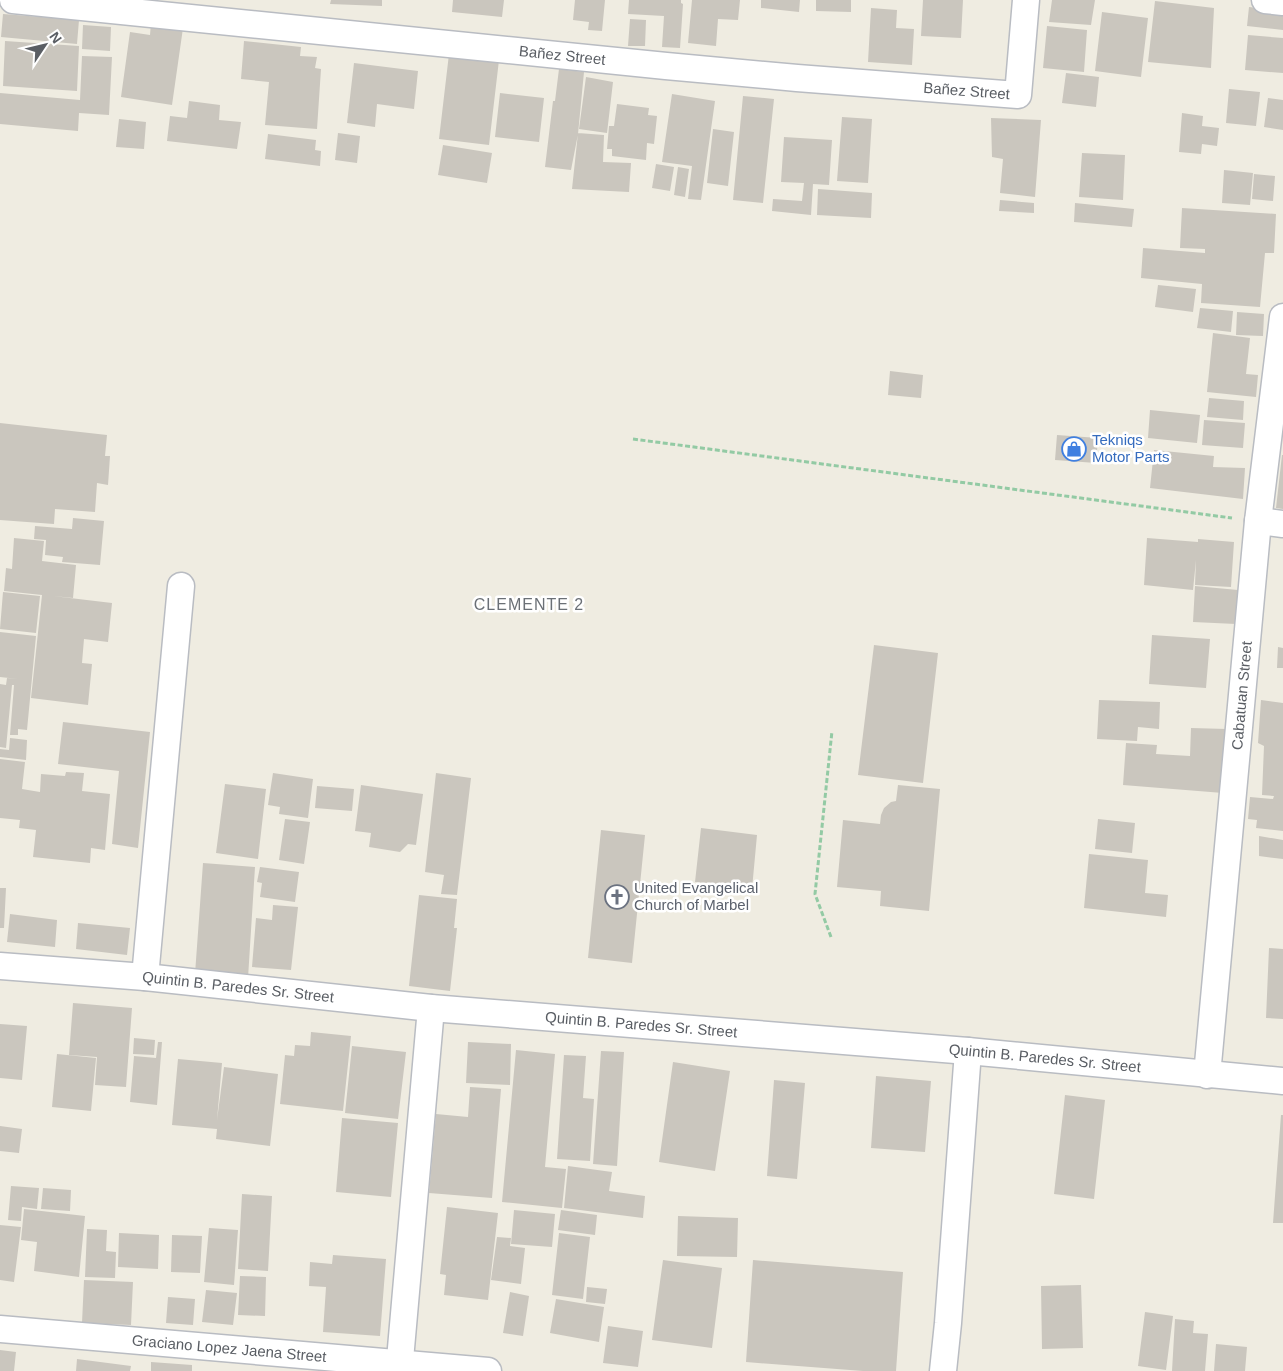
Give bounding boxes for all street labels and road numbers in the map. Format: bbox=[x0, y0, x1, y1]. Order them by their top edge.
street label: Bañez Street bbox=[518, 42, 607, 68]
street label: Bañez Street bbox=[923, 79, 1011, 102]
street label: Cabatuan Street bbox=[1228, 640, 1255, 751]
street label: Quintin B. Paredes Sr. Street bbox=[141, 968, 336, 1006]
street label: Quintin B. Paredes Sr. Street bbox=[545, 1008, 739, 1041]
street label: Quintin B. Paredes Sr. Street bbox=[948, 1040, 1142, 1075]
street label: Graciano Lopez Jaena Street bbox=[131, 1331, 328, 1365]

